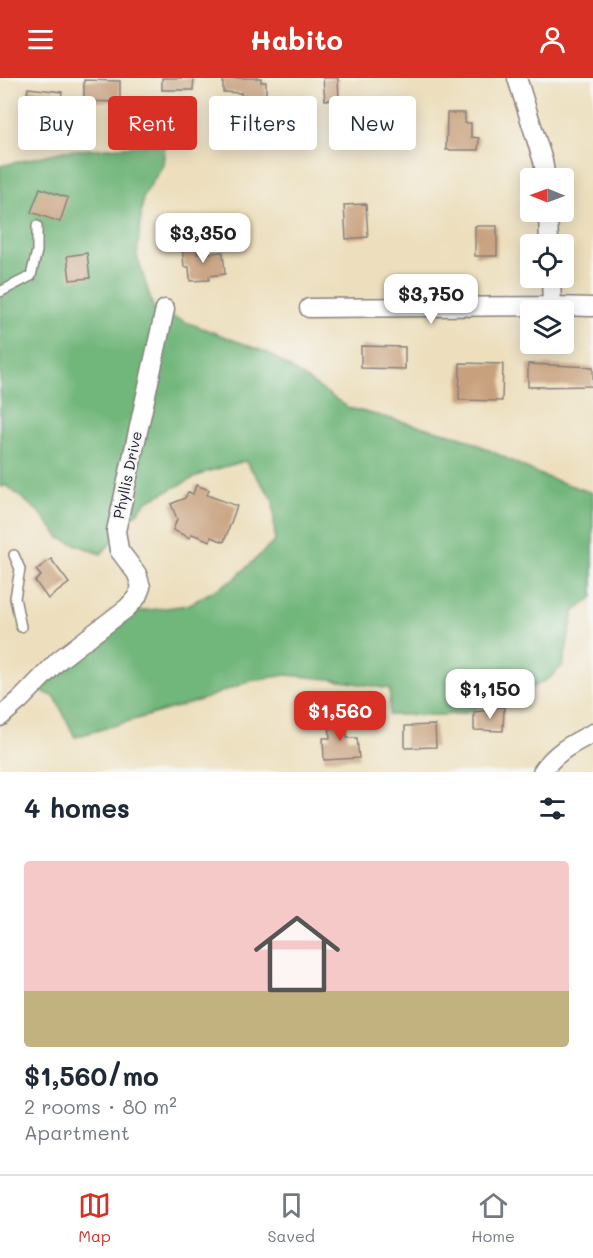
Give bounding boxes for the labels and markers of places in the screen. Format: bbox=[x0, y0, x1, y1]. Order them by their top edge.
pin: $3,350 bbox=[154, 213, 252, 264]
pin: $3,750 bbox=[382, 274, 480, 325]
pin: $1,150 bbox=[441, 669, 539, 720]
pin: $1,560 bbox=[291, 691, 389, 742]

